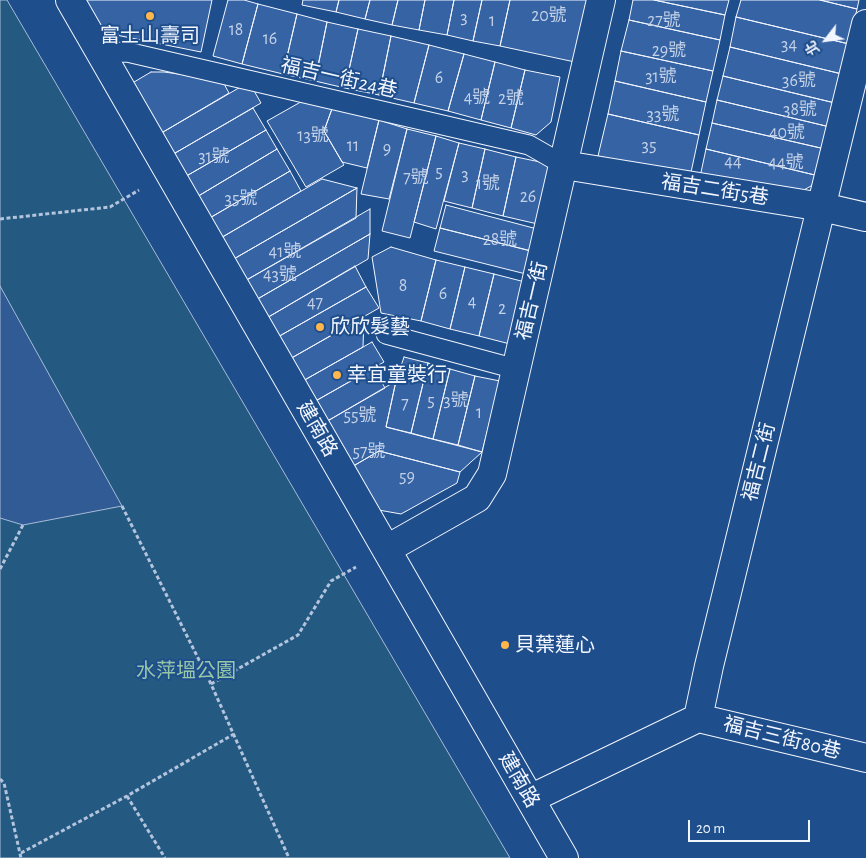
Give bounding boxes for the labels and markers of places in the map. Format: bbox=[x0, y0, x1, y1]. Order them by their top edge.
marker: 富士山壽司 bbox=[144, 10, 156, 22]
place label: 富士山壽司 bbox=[100, 24, 200, 48]
place label: 欣欣髮藝 bbox=[330, 315, 410, 339]
marker: 欣欣髮藝 bbox=[314, 321, 326, 333]
place label: 幸宜童裝行 bbox=[347, 363, 447, 387]
marker: 幸宜童裝行 bbox=[331, 369, 343, 381]
place label: 貝葉蓮心 bbox=[515, 633, 595, 657]
marker: 貝葉蓮心 bbox=[499, 639, 511, 651]

